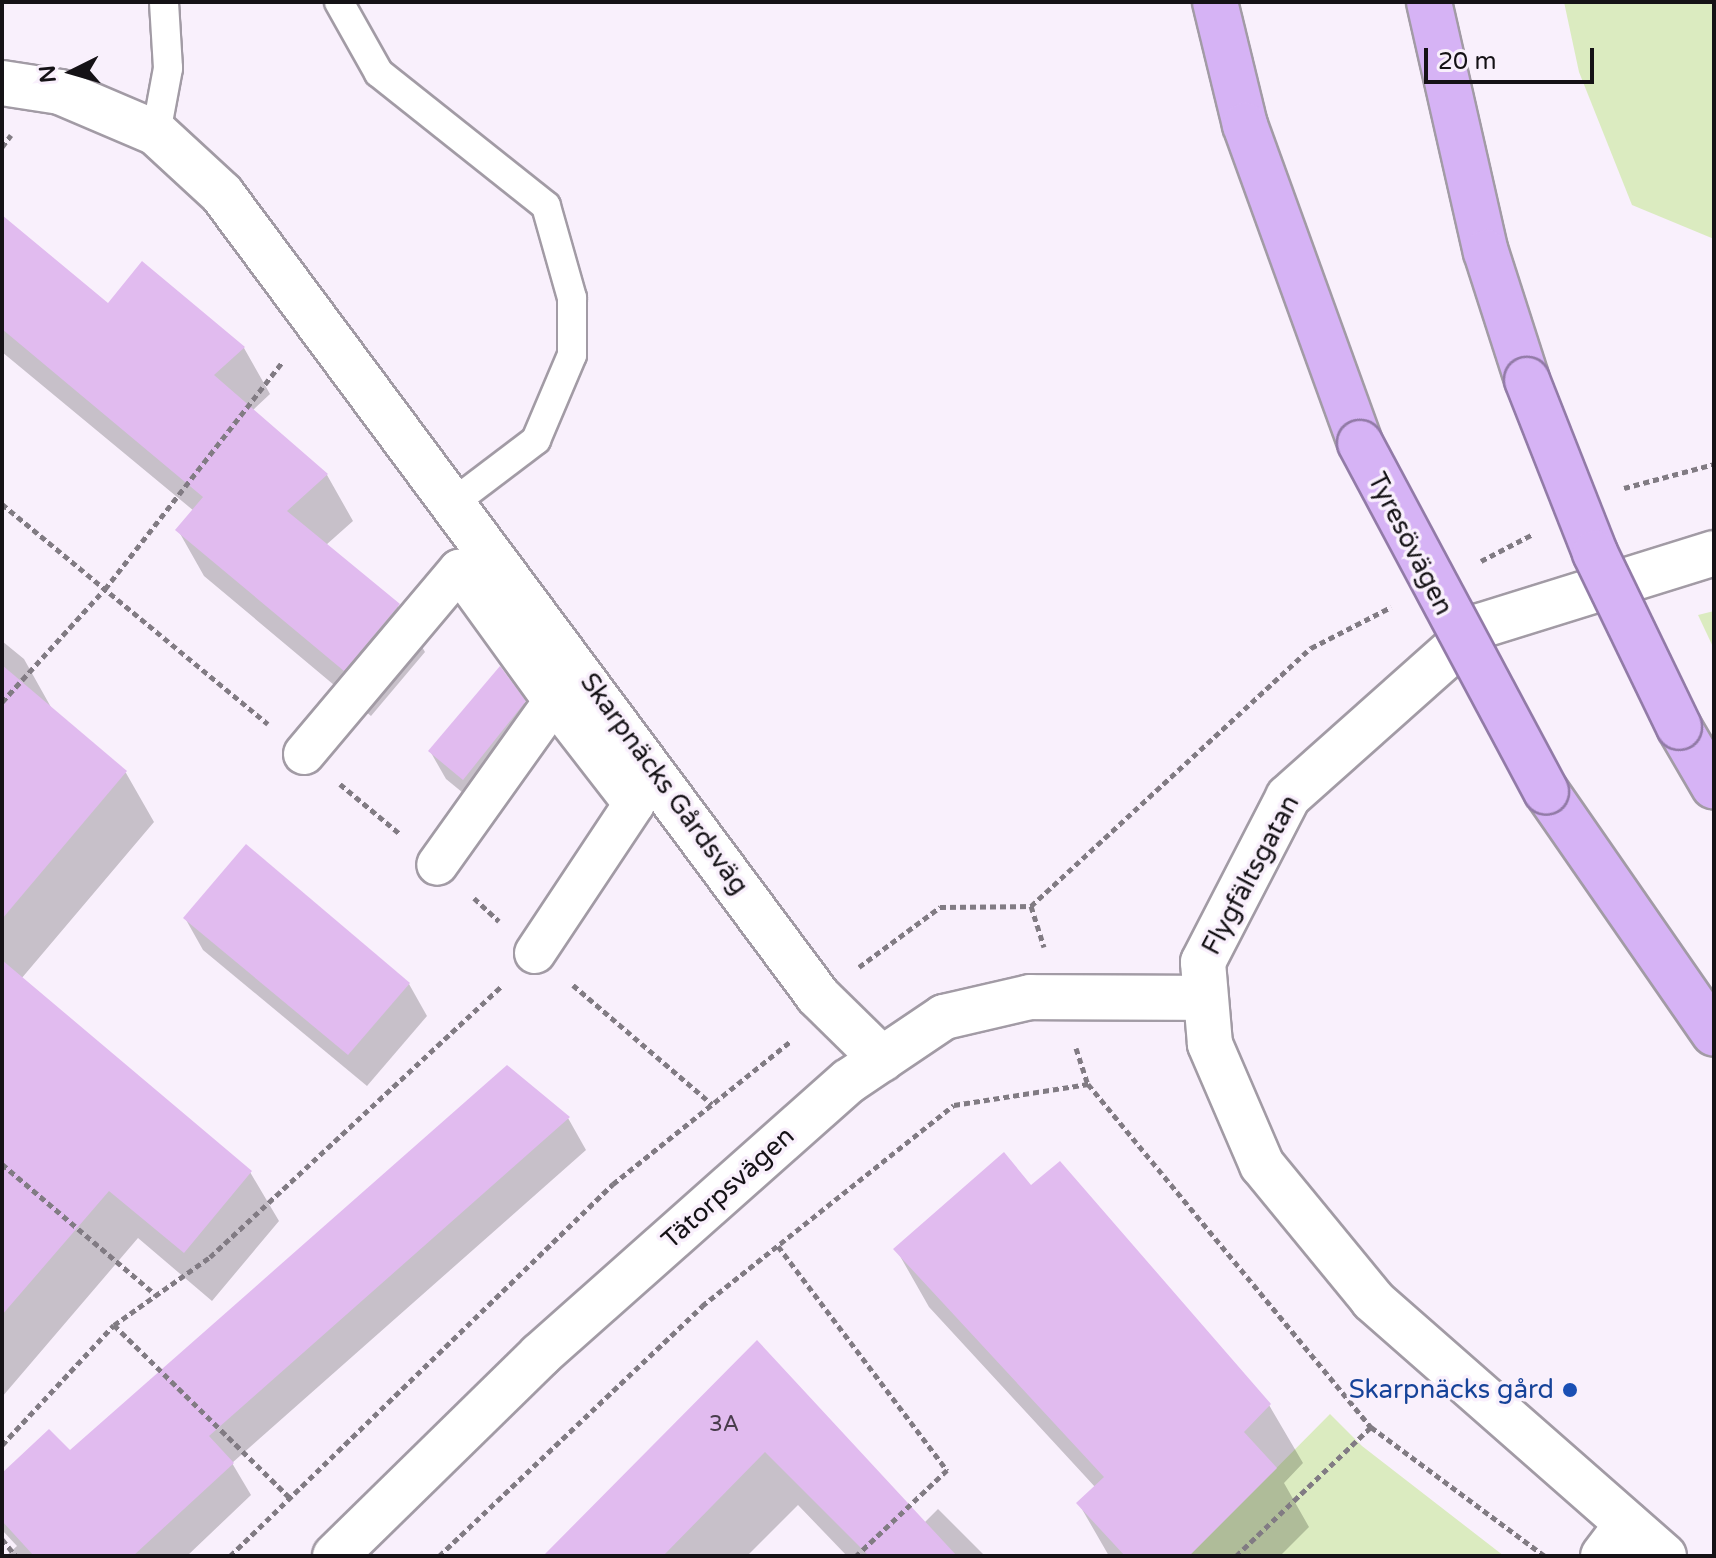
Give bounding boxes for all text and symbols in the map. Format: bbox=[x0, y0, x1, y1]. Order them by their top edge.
north arrow bbox=[32, 32, 112, 112]
scale bar bbox=[1428, 32, 1598, 82]
text: 20 m bbox=[1438, 47, 1496, 76]
text: N bbox=[34, 64, 62, 84]
street label: Tyresövägen bbox=[1361, 468, 1459, 620]
street label: Skarpnäcks Gårdsväg bbox=[573, 667, 755, 901]
street label: Flygfältsgatan bbox=[1196, 790, 1306, 960]
street label: Tätorpsvägen bbox=[655, 1120, 801, 1256]
place label: Skarpnäcks gård bbox=[1349, 1374, 1554, 1406]
marker: Skarpnäcks gård bbox=[1561, 1381, 1579, 1399]
house number: 3A bbox=[709, 1412, 739, 1438]

